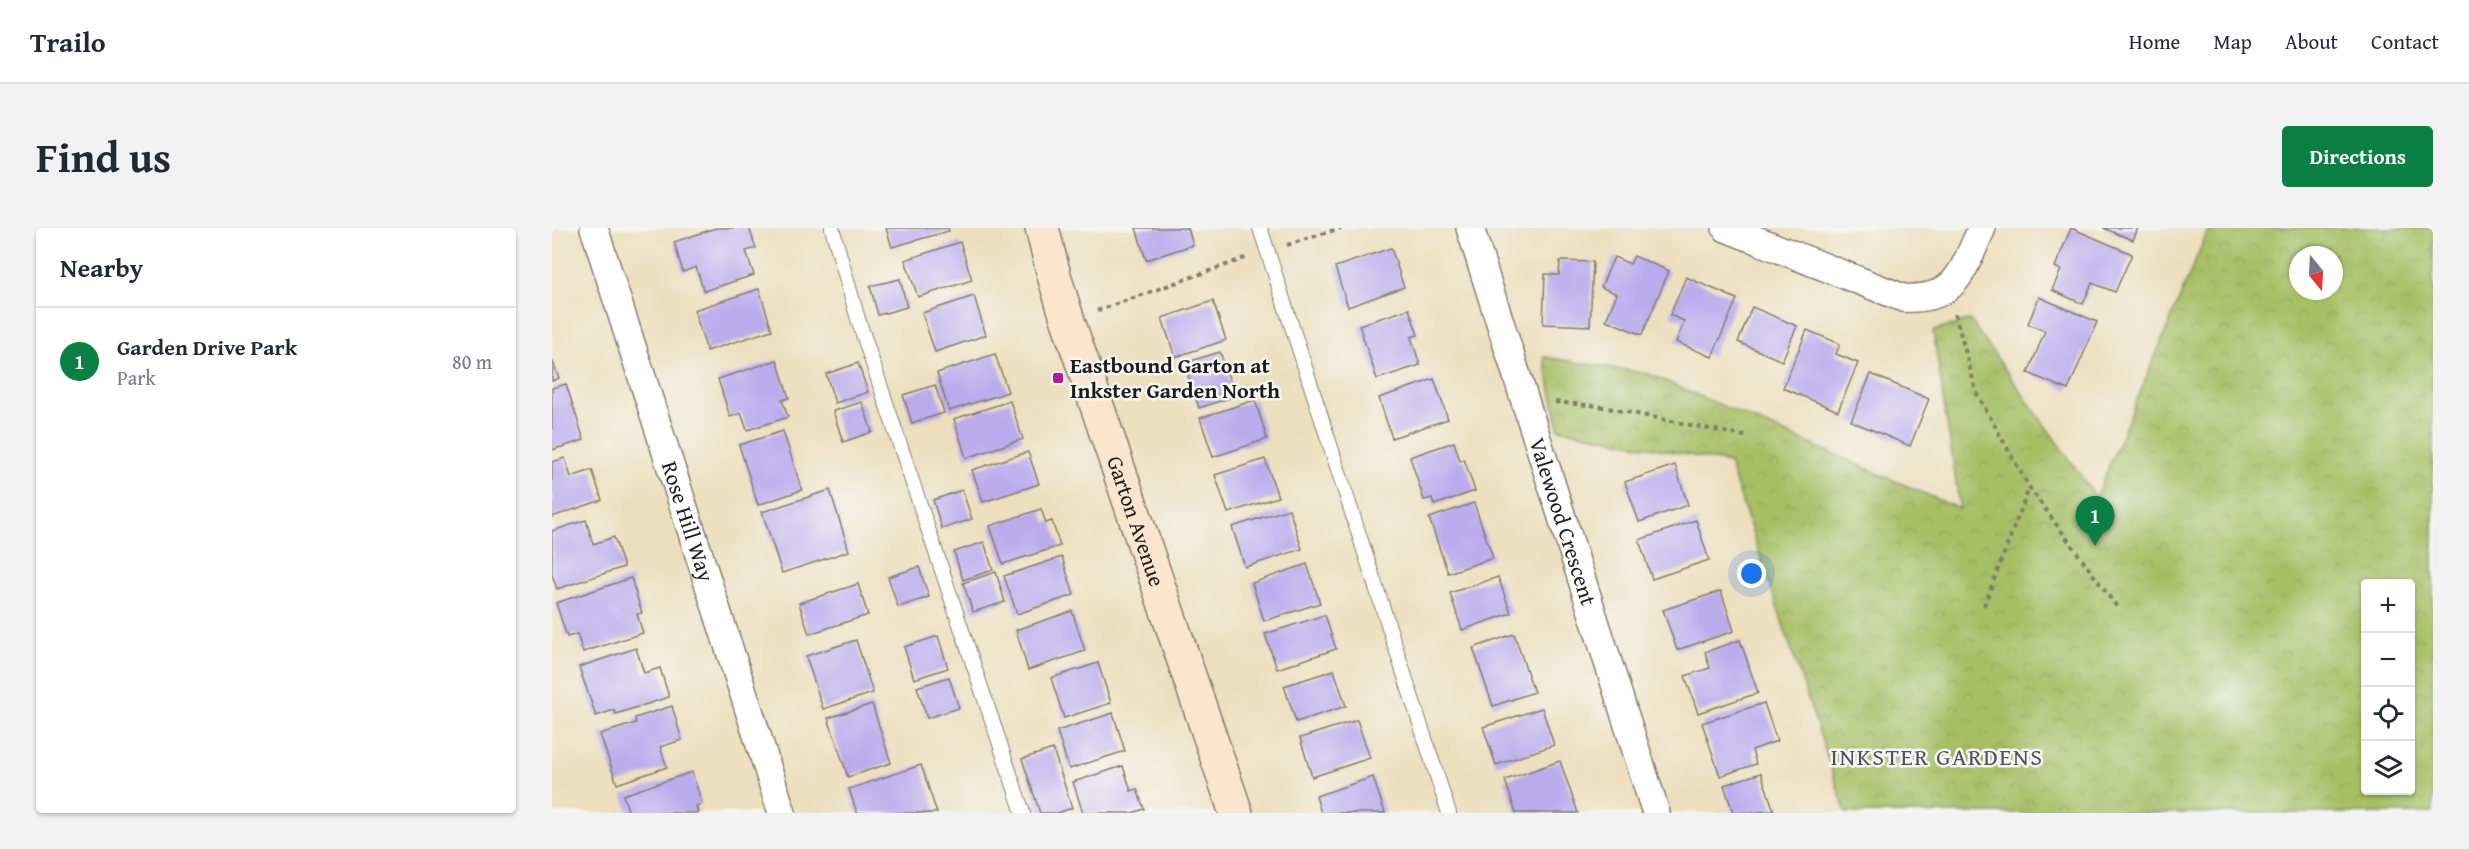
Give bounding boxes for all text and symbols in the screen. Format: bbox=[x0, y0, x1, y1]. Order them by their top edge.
text: Trailo bbox=[30, 21, 106, 62]
text: Home bbox=[2129, 26, 2180, 57]
text: Map bbox=[2213, 26, 2252, 57]
text: About bbox=[2285, 26, 2338, 57]
text: Contact bbox=[2371, 26, 2439, 57]
text: Find us bbox=[36, 126, 171, 187]
button: Directions bbox=[2282, 126, 2433, 187]
north arrow bbox=[2289, 246, 2343, 300]
text: Nearby bbox=[60, 248, 143, 287]
text: Garden Drive Park bbox=[117, 331, 297, 363]
text: 1 bbox=[74, 347, 85, 376]
text: 80 m bbox=[452, 347, 492, 376]
place label: Eastbound Garton at Inkster Garden North bbox=[1070, 349, 1280, 406]
text: Park bbox=[117, 363, 156, 392]
marker: Eastbound Garton at Inkster Garden North bbox=[1051, 371, 1065, 385]
street label: Valewood Crescent bbox=[1522, 434, 1605, 610]
street label: Garton Avenue bbox=[1099, 451, 1173, 591]
street label: Rose Hill Way bbox=[654, 457, 723, 586]
pin: 1 bbox=[2076, 496, 2114, 546]
your location bbox=[1737, 559, 1766, 588]
map controls bbox=[2361, 579, 2415, 795]
button: + bbox=[2361, 579, 2415, 633]
button: − bbox=[2361, 633, 2415, 687]
button: locate bbox=[2361, 687, 2415, 741]
district label: INKSTER GARDENS bbox=[1831, 739, 2043, 774]
button: layers bbox=[2361, 741, 2415, 795]

